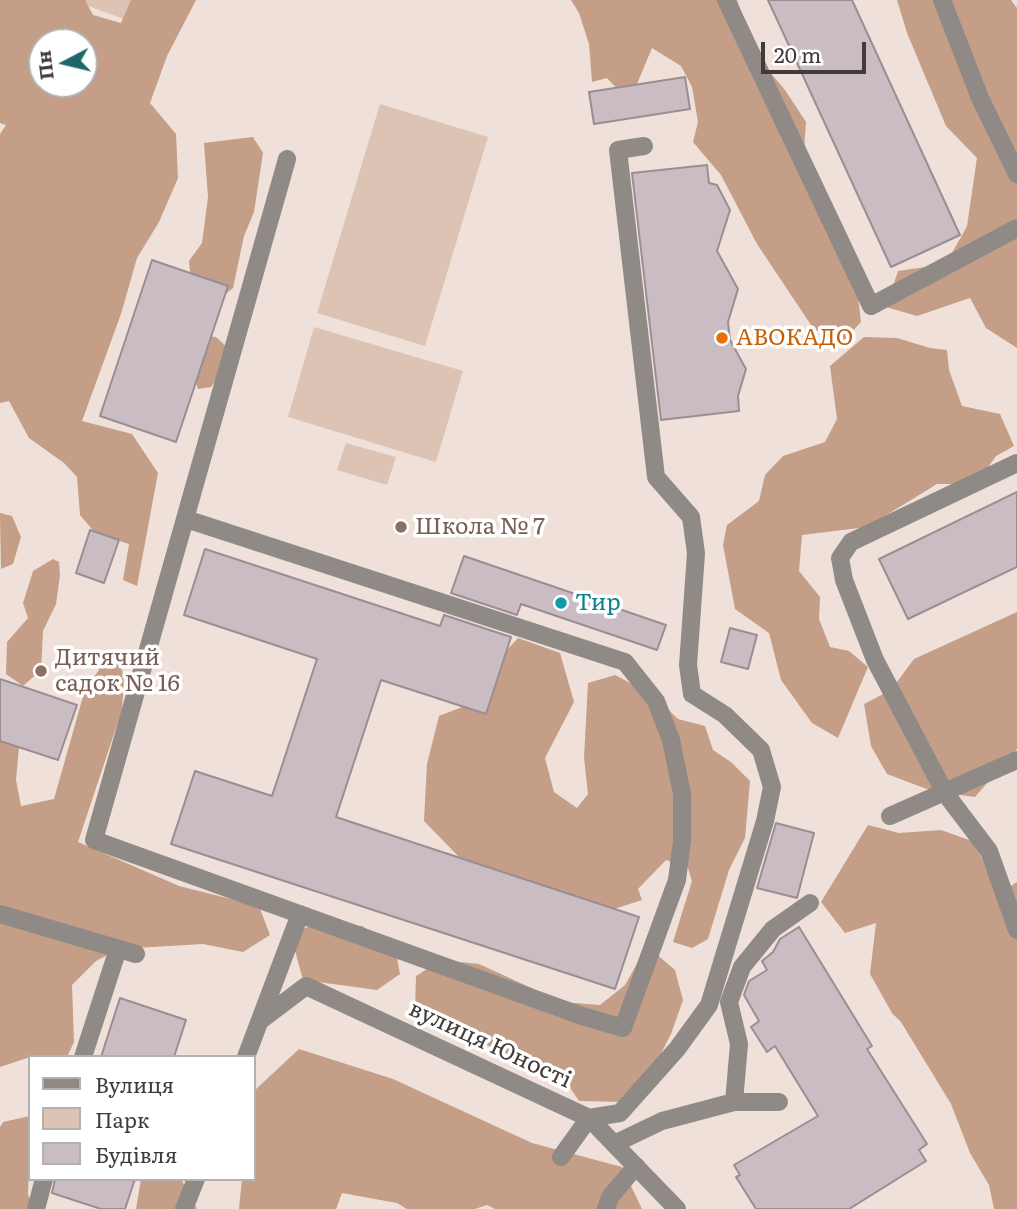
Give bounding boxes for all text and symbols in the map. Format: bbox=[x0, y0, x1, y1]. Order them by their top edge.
north arrow bbox=[28, 28, 98, 98]
scale bar bbox=[765, 28, 870, 72]
text: 20 m bbox=[774, 38, 821, 69]
text: Пн bbox=[28, 49, 60, 82]
place label: АВОКАДО bbox=[736, 324, 853, 352]
marker: АВОКАДО bbox=[714, 330, 730, 346]
place label: Школа № 7 bbox=[415, 513, 545, 541]
marker: Школа № 7 bbox=[393, 519, 409, 535]
place label: Тир bbox=[575, 589, 621, 617]
marker: Тир bbox=[553, 595, 569, 611]
place label: Дитячий садок № 16 bbox=[55, 644, 180, 698]
marker: Дитячий садок № 16 bbox=[33, 663, 49, 679]
street label: вулиця Юності bbox=[404, 995, 576, 1095]
legend bbox=[28, 1055, 256, 1181]
text: Вулиця bbox=[95, 1068, 174, 1099]
text: Парк bbox=[95, 1103, 149, 1134]
text: Будівля bbox=[95, 1138, 177, 1169]

